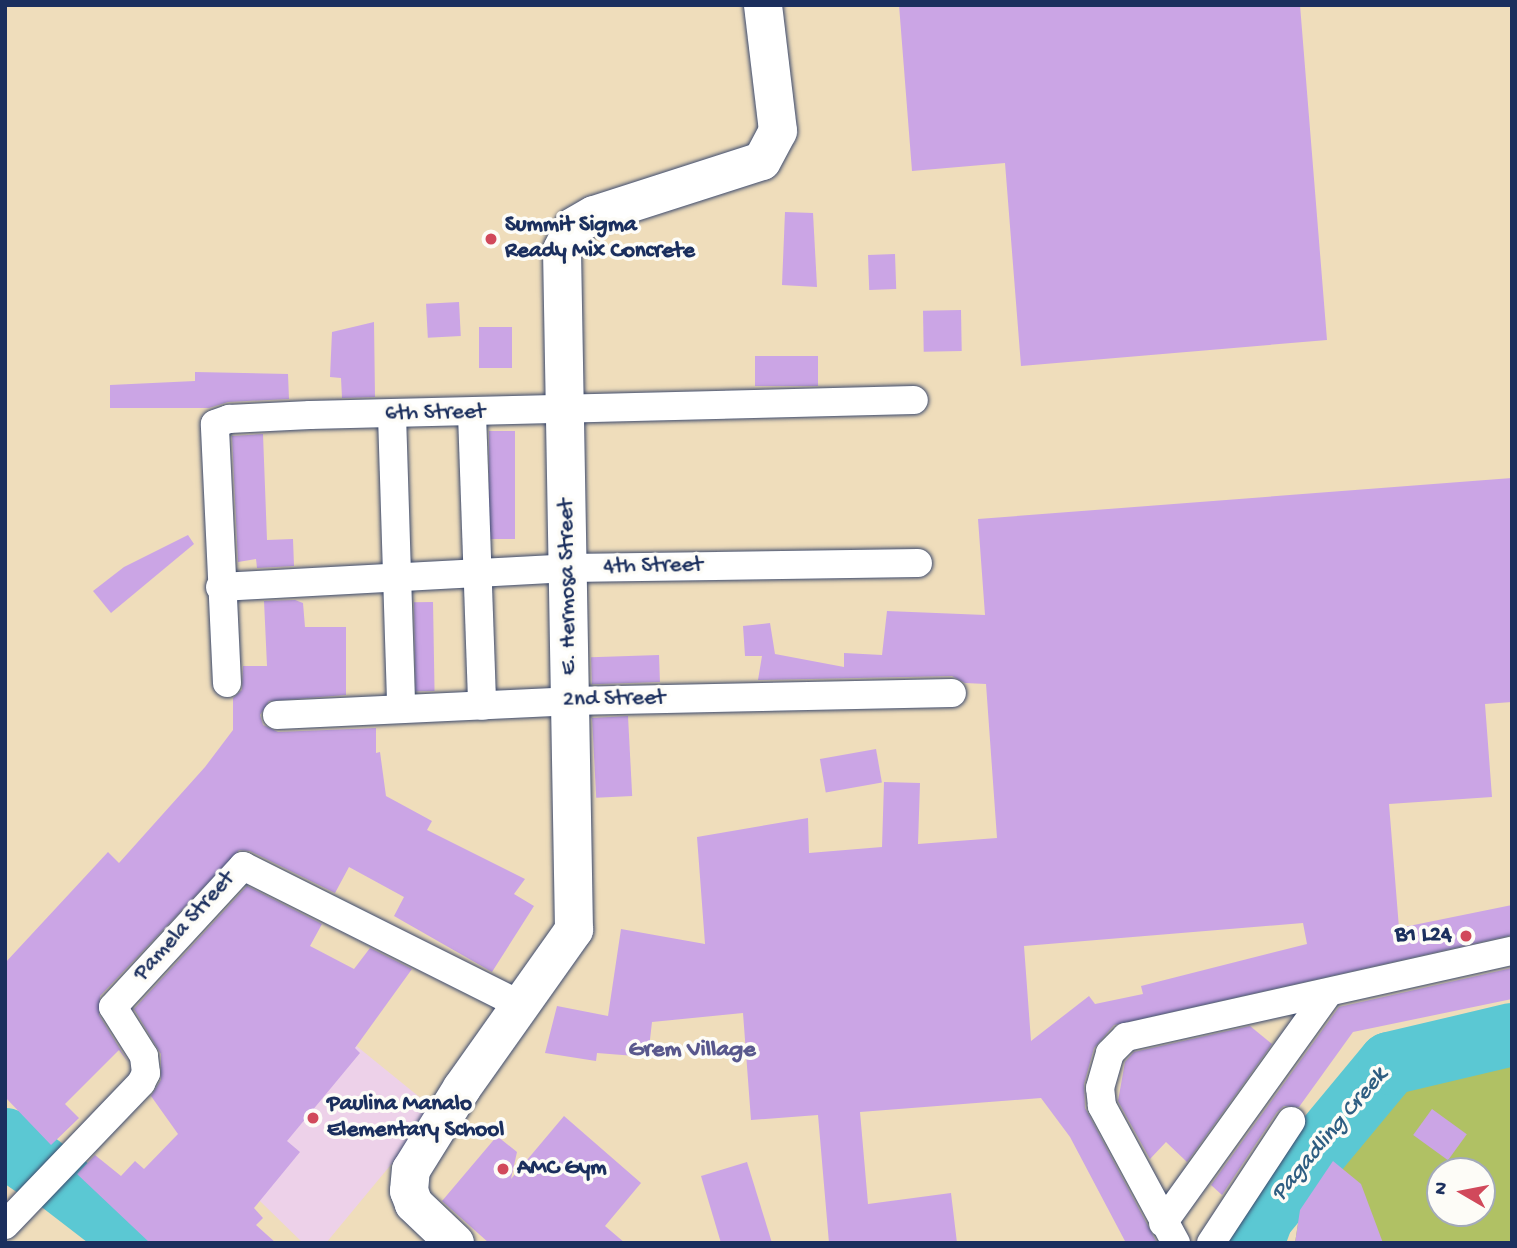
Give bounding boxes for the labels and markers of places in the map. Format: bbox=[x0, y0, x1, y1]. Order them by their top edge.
place label: Summit Sigma Ready Mix Concrete bbox=[505, 212, 695, 266]
marker: Summit Sigma Ready Mix Concrete bbox=[483, 231, 499, 247]
place label: B1 L24 bbox=[1395, 922, 1452, 950]
marker: B1 L24 bbox=[1458, 928, 1474, 944]
place label: Paulina Manalo Elementary School bbox=[327, 1091, 504, 1145]
marker: Paulina Manalo Elementary School bbox=[305, 1110, 321, 1126]
place label: AMC Gym bbox=[517, 1155, 607, 1183]
marker: AMC Gym bbox=[495, 1161, 511, 1177]

